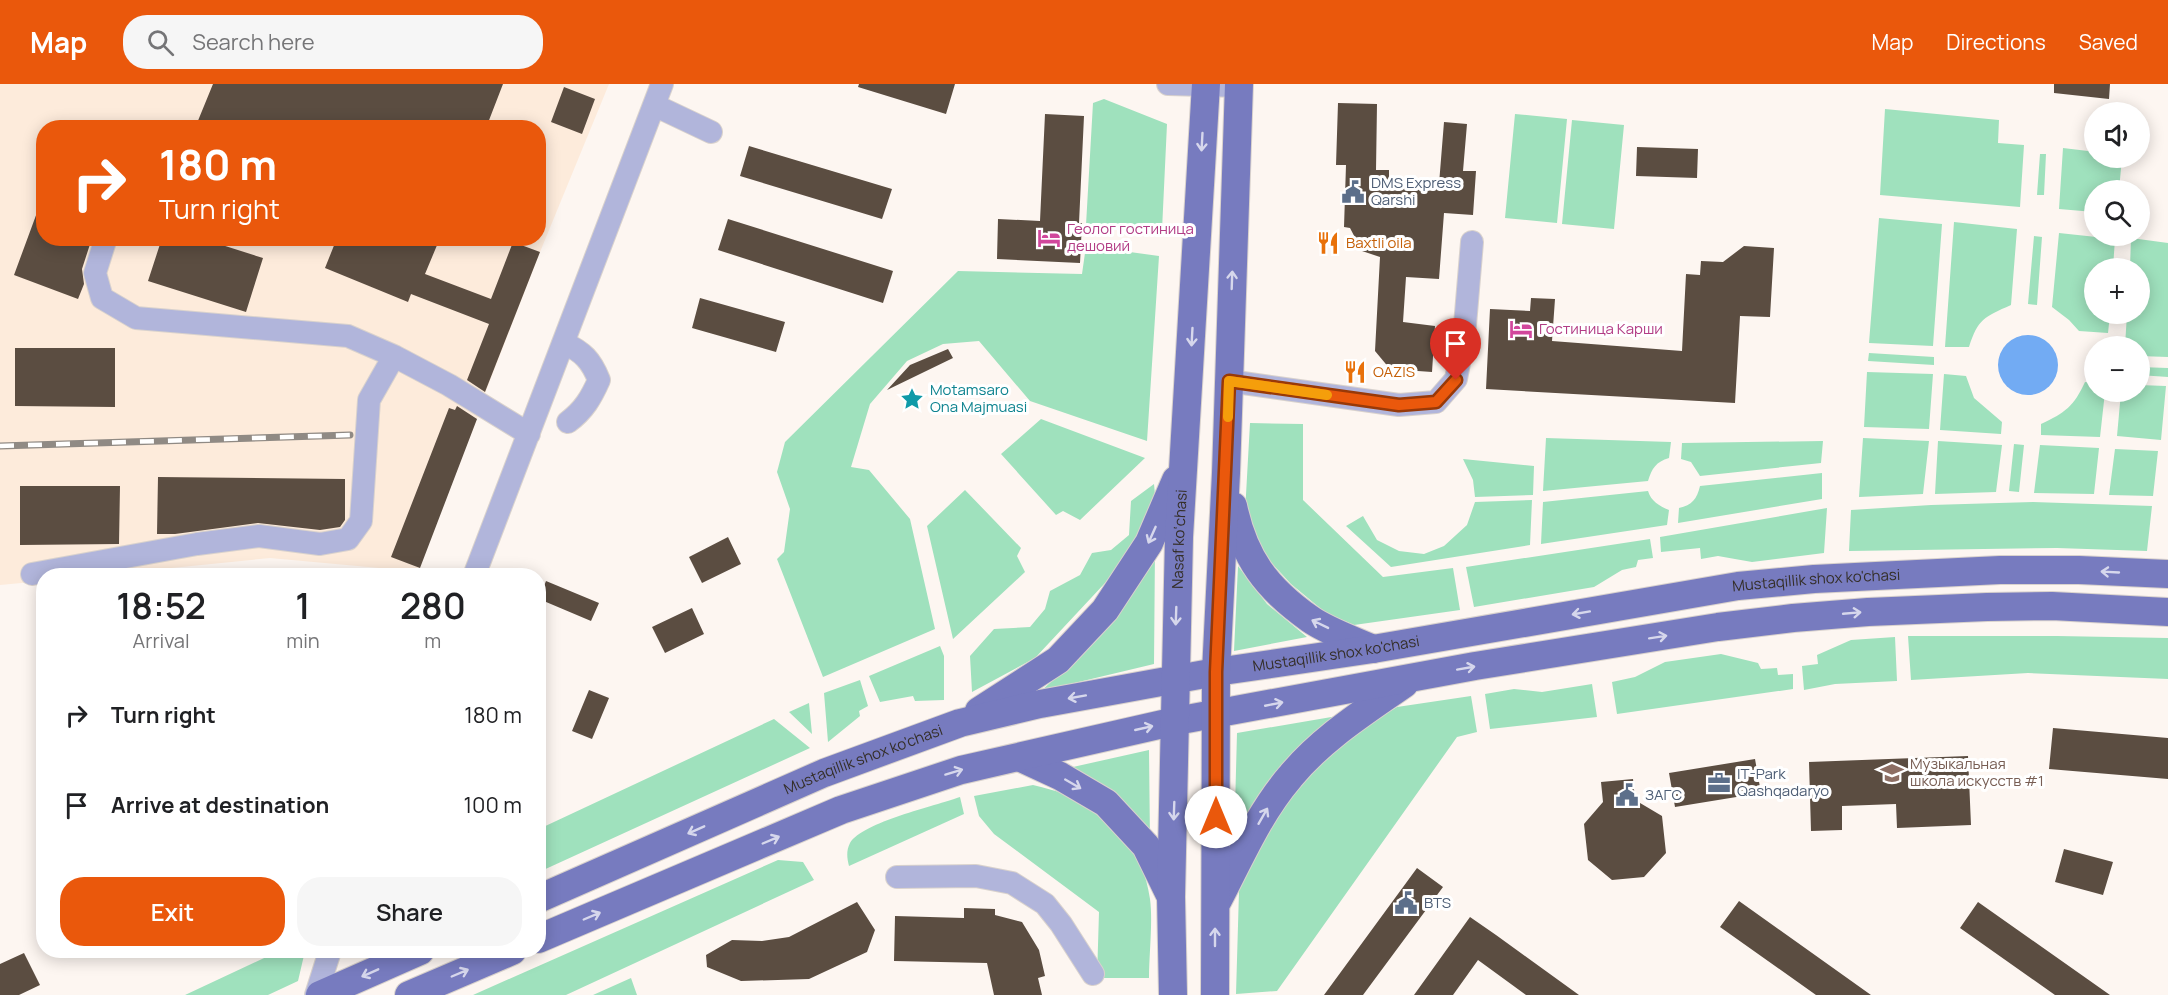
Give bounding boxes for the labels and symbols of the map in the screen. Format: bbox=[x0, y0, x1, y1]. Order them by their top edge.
one-way arrow bbox=[1197, 132, 1208, 152]
place label: DMS Express Qarshi bbox=[1371, 172, 1461, 210]
public building icon: DMS Express Qarshi bbox=[1340, 179, 1366, 205]
place label: Геолог гостиница дешовий bbox=[1067, 218, 1194, 256]
hotel icon: Геолог гостиница дешовий bbox=[1036, 225, 1062, 251]
restaurant icon: Baxtli oila bbox=[1315, 230, 1341, 256]
place label: Baxtli oila bbox=[1346, 232, 1412, 253]
one-way arrow bbox=[1227, 270, 1238, 290]
hotel icon: Гостиница Карши bbox=[1508, 316, 1534, 342]
pin bbox=[1430, 318, 1481, 380]
place label: Гостиница Карши bbox=[1539, 318, 1663, 339]
one-way arrow bbox=[1186, 327, 1197, 347]
restaurant icon: OAZIS bbox=[1342, 359, 1368, 385]
place label: OAZIS bbox=[1373, 361, 1415, 382]
place label: Motamsaro Ona Majmuasi bbox=[930, 379, 1027, 417]
place icon: Motamsaro Ona Majmuasi bbox=[899, 386, 925, 412]
street label: Nasaf ko‘chasi bbox=[1167, 489, 1192, 589]
one-way arrow bbox=[1146, 525, 1158, 543]
street label: Mustaqillik shox ko'chasi bbox=[1731, 564, 1901, 596]
one-way arrow bbox=[2100, 566, 2120, 577]
one-way arrow bbox=[1171, 605, 1182, 625]
one-way arrow bbox=[1841, 607, 1861, 618]
one-way arrow bbox=[1572, 608, 1592, 619]
one-way arrow bbox=[1311, 618, 1329, 630]
street label: Mustaqillik shox ko'chasi bbox=[1251, 630, 1421, 676]
one-way arrow bbox=[1648, 631, 1667, 642]
one-way arrow bbox=[1455, 662, 1475, 673]
one-way arrow bbox=[1068, 692, 1087, 703]
one-way arrow bbox=[1264, 698, 1283, 709]
street label: Mustaqillik shox ko'chasi bbox=[780, 719, 945, 799]
one-way arrow bbox=[1134, 722, 1153, 734]
place label: Музыкальная школа искусств #1 bbox=[1910, 753, 2044, 791]
school or university icon: Музыкальная школа искусств #1 bbox=[1879, 760, 1905, 786]
place label: IT-Park Qashqadaryo bbox=[1737, 763, 1829, 801]
one-way arrow bbox=[944, 766, 963, 777]
office icon: IT-Park Qashqadaryo bbox=[1706, 770, 1732, 796]
one-way arrow bbox=[1064, 778, 1081, 790]
public building icon: ЗАГС bbox=[1614, 782, 1640, 808]
place label: ЗАГС bbox=[1645, 784, 1682, 805]
position arrow bbox=[1184, 785, 1248, 849]
one-way arrow bbox=[1168, 800, 1179, 820]
one-way arrow bbox=[1257, 808, 1269, 825]
one-way arrow bbox=[687, 825, 705, 836]
one-way arrow bbox=[762, 833, 780, 845]
public building icon: BTS bbox=[1393, 890, 1419, 916]
place label: BTS bbox=[1424, 892, 1451, 913]
one-way arrow bbox=[583, 910, 601, 922]
one-way arrow bbox=[1209, 927, 1221, 947]
one-way arrow bbox=[451, 967, 469, 978]
one-way arrow bbox=[361, 968, 380, 979]

